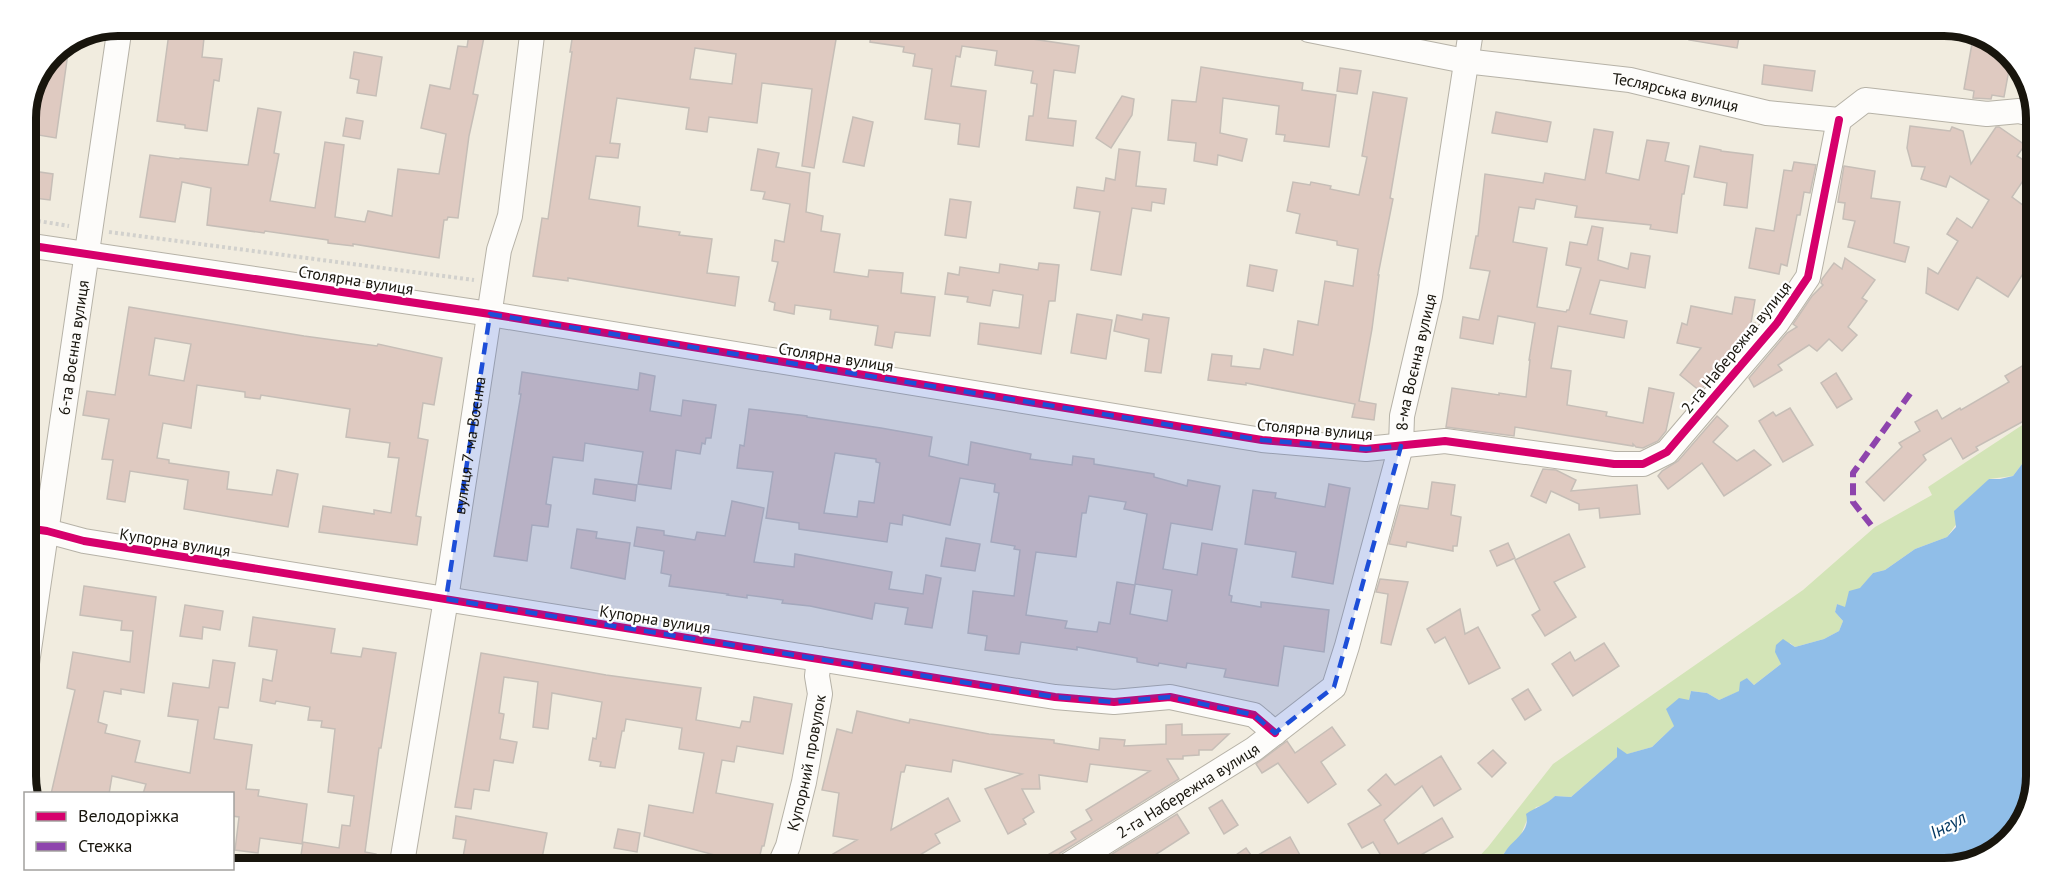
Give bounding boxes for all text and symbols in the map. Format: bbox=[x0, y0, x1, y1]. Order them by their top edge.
street label: Теслярська вулиця bbox=[1611, 68, 1741, 116]
street label: Столярна вулиця bbox=[297, 261, 415, 299]
street label: 2-га Набережна вулиця bbox=[1676, 277, 1796, 417]
street label: 6-та Воєнна вулиця bbox=[53, 279, 93, 416]
street label: 8-ма Воєнна вулиця bbox=[1392, 291, 1440, 431]
street label: Столярна вулиця bbox=[777, 338, 895, 376]
street label: вулиця 7-ма Воєнна bbox=[449, 375, 490, 516]
street label: Столярна вулиця bbox=[1256, 414, 1374, 444]
street label: Купорна вулиця bbox=[118, 523, 232, 561]
street label: Купорна вулиця bbox=[598, 600, 712, 638]
street label: Купорний провулок bbox=[782, 693, 830, 833]
street label: 2-га Набережна вулиця bbox=[1113, 739, 1263, 842]
legend bbox=[24, 792, 234, 870]
text: Велодоріжка bbox=[78, 804, 179, 827]
water label: Інгул bbox=[1926, 805, 1970, 844]
text: Стежка bbox=[78, 834, 132, 857]

